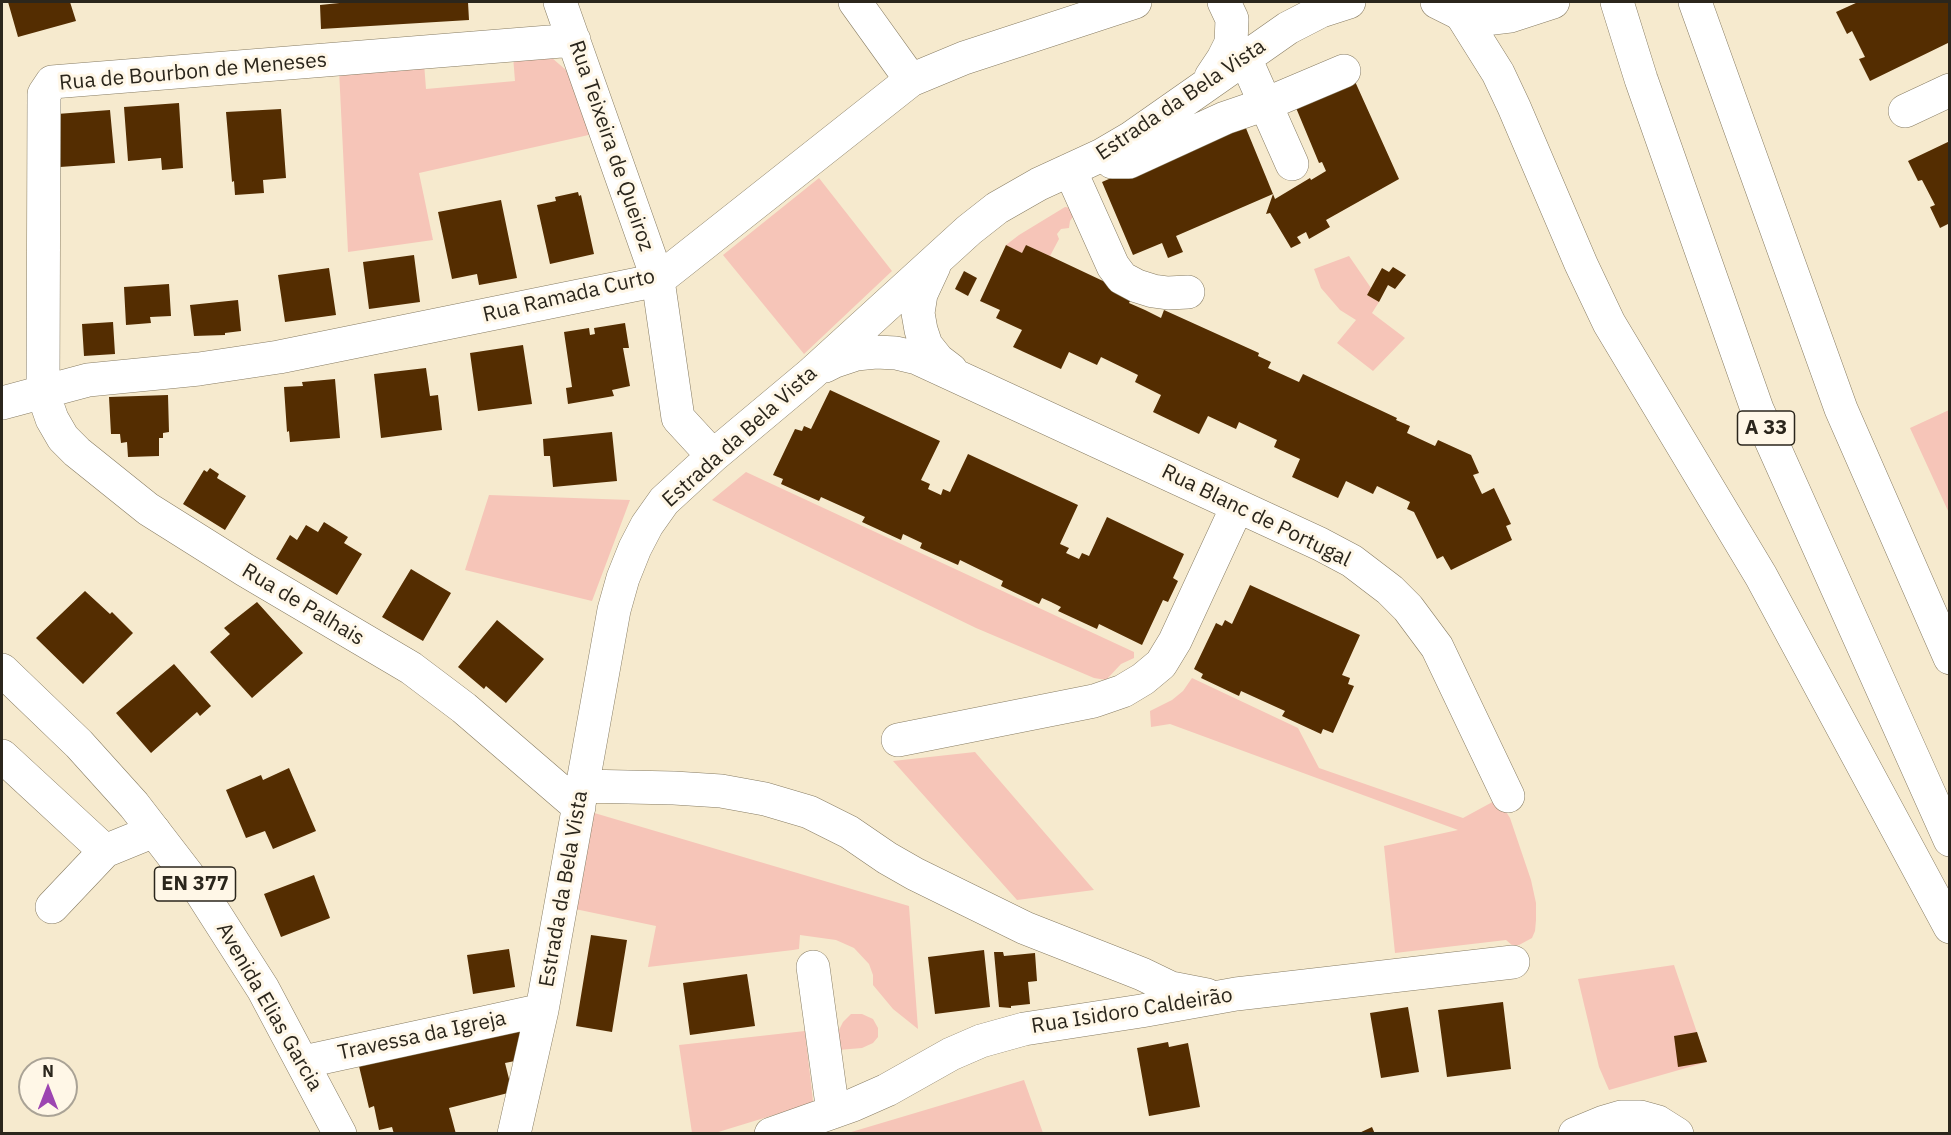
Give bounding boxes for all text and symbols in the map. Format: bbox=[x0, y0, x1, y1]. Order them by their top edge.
street label: Estrada da Bela Vista bbox=[1091, 34, 1271, 166]
street label: Rua Teixeira de Queiroz bbox=[563, 37, 659, 255]
street label: Rua de Bourbon de Meneses bbox=[58, 48, 328, 96]
street label: Rua Ramada Curto bbox=[481, 264, 657, 328]
street label: Estrada da Bela Vista bbox=[658, 361, 822, 513]
road number: A 33 bbox=[1738, 411, 1794, 445]
street label: Rua Blanc de Portugal bbox=[1157, 459, 1355, 573]
street label: Rua de Palhais bbox=[237, 559, 369, 651]
street label: Estrada da Bela Vista bbox=[534, 789, 594, 989]
road number: EN 377 bbox=[154, 867, 236, 901]
street label: Avenida Elias Garcia bbox=[211, 918, 327, 1096]
street label: Rua Isidoro Caldeirão bbox=[1030, 983, 1234, 1039]
street label: Travessa da Igreja bbox=[336, 1006, 508, 1066]
north arrow bbox=[18, 1057, 78, 1117]
text: N bbox=[42, 1061, 54, 1081]

